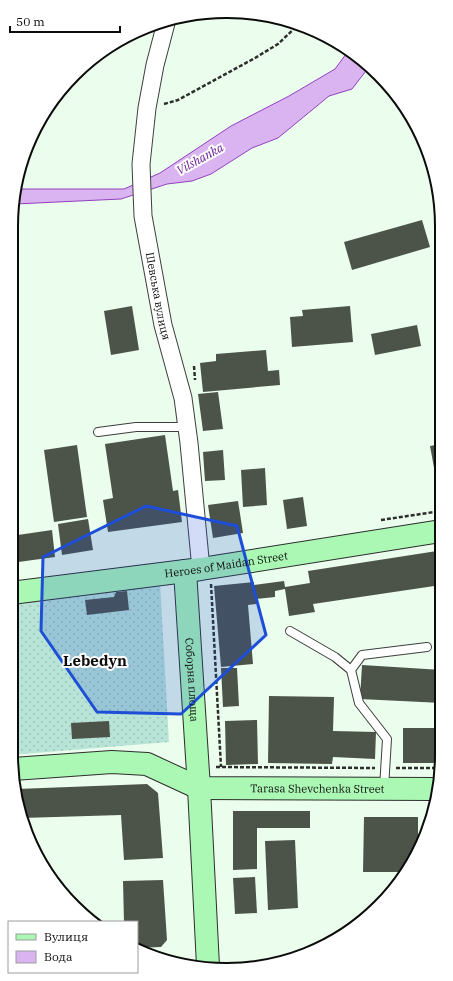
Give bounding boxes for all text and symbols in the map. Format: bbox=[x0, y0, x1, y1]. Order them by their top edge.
scale bar bbox=[10, 8, 120, 34]
text: 50 m bbox=[16, 14, 45, 29]
water label: Vilshanka bbox=[174, 139, 226, 178]
street label: Шевська вулиця bbox=[143, 251, 174, 341]
street label: Heroes of Maidan Street bbox=[164, 548, 289, 581]
street label: Соборна площа bbox=[182, 637, 202, 722]
district label: Lebedyn bbox=[63, 651, 127, 670]
street label: Tarasa Shevchenka Street bbox=[250, 781, 385, 796]
legend bbox=[8, 921, 138, 973]
text: Вулиця bbox=[44, 929, 88, 944]
text: Вода bbox=[44, 949, 73, 964]

